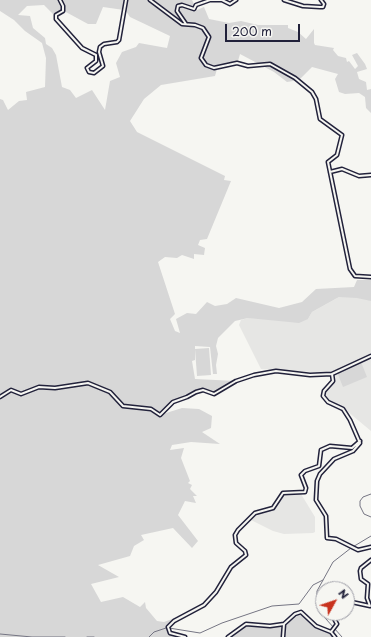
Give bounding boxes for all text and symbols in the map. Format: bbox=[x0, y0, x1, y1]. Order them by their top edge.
scale bar bbox=[227, 16, 302, 42]
text: 200 m bbox=[232, 22, 272, 40]
north arrow bbox=[315, 581, 355, 621]
text: N bbox=[334, 585, 353, 602]

